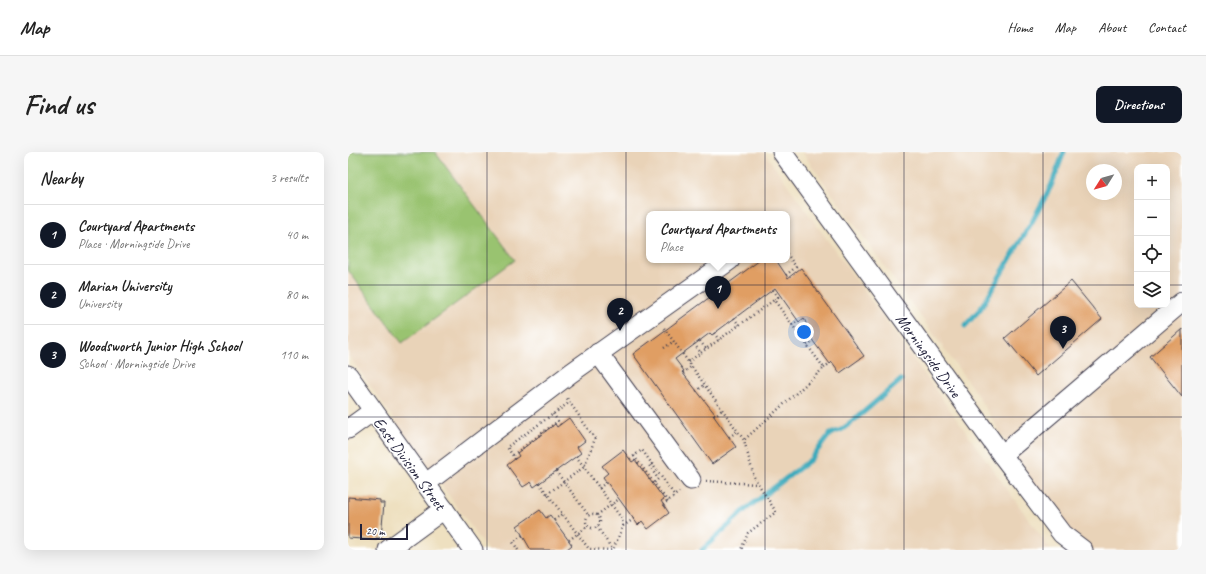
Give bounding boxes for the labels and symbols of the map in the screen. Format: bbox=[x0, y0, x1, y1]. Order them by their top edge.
north arrow bbox=[1086, 164, 1122, 200]
pin: 1 bbox=[705, 276, 731, 309]
pin: 2 bbox=[607, 298, 633, 331]
street label: Morningside Drive bbox=[891, 310, 966, 403]
pin: 3 bbox=[1050, 316, 1076, 349]
your location bbox=[794, 322, 814, 342]
street label: East Division Street bbox=[369, 413, 451, 515]
scale bar bbox=[360, 522, 408, 541]

